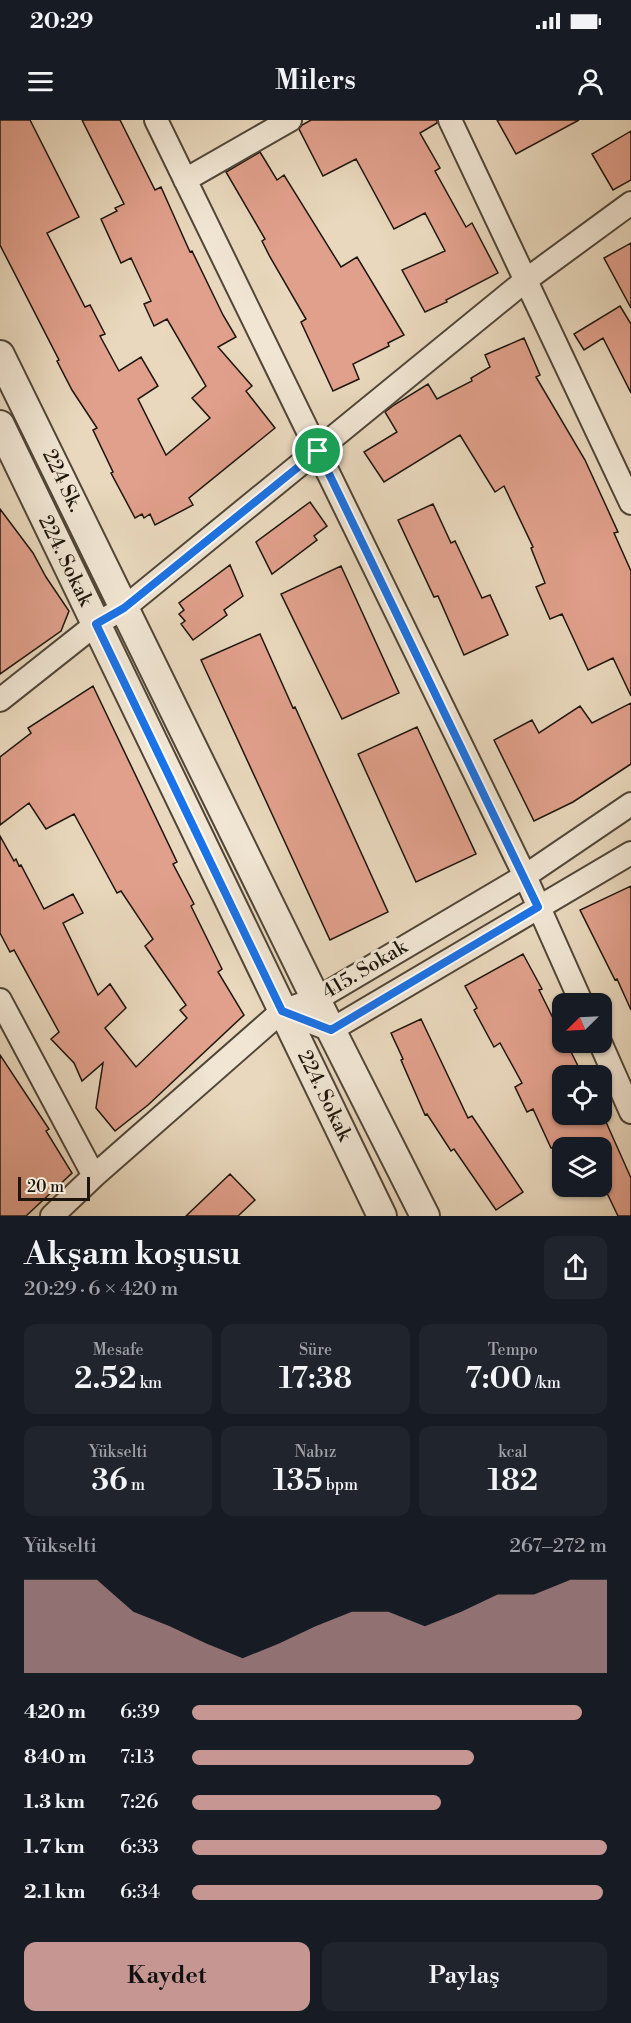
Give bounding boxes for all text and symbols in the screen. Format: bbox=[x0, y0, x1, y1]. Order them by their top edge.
text: 20:29 bbox=[30, 8, 93, 35]
text: Milers bbox=[275, 64, 356, 98]
icon: menu bbox=[24, 65, 57, 98]
icon: person bbox=[574, 65, 607, 98]
pin bbox=[292, 425, 343, 476]
icon: arrive bbox=[301, 434, 334, 467]
street label: 224 Sk. bbox=[36, 446, 88, 516]
street label: 224. Sokak bbox=[32, 512, 98, 612]
street label: 415. Sokak bbox=[318, 934, 413, 1005]
north arrow bbox=[552, 993, 612, 1053]
map controls bbox=[552, 993, 612, 1197]
street label: 224. Sokak bbox=[291, 1047, 357, 1147]
button: locate bbox=[552, 1065, 612, 1125]
button: layers bbox=[552, 1137, 612, 1197]
scale bar bbox=[18, 1174, 90, 1202]
text: 20 m bbox=[27, 1177, 64, 1197]
text: Akşam koşusu bbox=[24, 1234, 241, 1275]
button: share bbox=[544, 1236, 607, 1299]
text: 20:29 · 6 × 420 m bbox=[24, 1277, 178, 1302]
text: Mesafe bbox=[93, 1340, 144, 1360]
text: Süre bbox=[299, 1340, 332, 1360]
text: Tempo bbox=[488, 1340, 538, 1360]
text: 2.52 bbox=[74, 1360, 136, 1398]
text: 17:38 bbox=[279, 1360, 352, 1398]
text: 7:00 bbox=[465, 1360, 532, 1398]
text: km bbox=[136, 1373, 162, 1393]
text: /km bbox=[532, 1373, 561, 1393]
text: Yükselti bbox=[89, 1442, 147, 1462]
text: Nabız bbox=[295, 1442, 336, 1462]
text: kcal bbox=[498, 1442, 527, 1462]
text: 36 bbox=[91, 1462, 128, 1500]
text: 135 bbox=[273, 1462, 322, 1500]
text: 182 bbox=[488, 1462, 538, 1500]
text: m bbox=[128, 1475, 145, 1495]
text: bpm bbox=[322, 1475, 358, 1495]
text: Yükselti bbox=[24, 1534, 97, 1559]
text: 267–272 m bbox=[509, 1534, 607, 1559]
text: 420 m bbox=[24, 1700, 86, 1725]
text: 6:39 bbox=[120, 1700, 160, 1725]
text: 840 m bbox=[24, 1745, 86, 1770]
text: 7:13 bbox=[120, 1745, 155, 1770]
text: 1.3 km bbox=[24, 1790, 85, 1815]
text: 7:26 bbox=[120, 1790, 158, 1815]
text: 1.7 km bbox=[24, 1835, 85, 1860]
text: 6:33 bbox=[120, 1835, 159, 1860]
text: 2.1 km bbox=[24, 1880, 86, 1905]
text: 6:34 bbox=[120, 1880, 160, 1905]
button: Kaydet bbox=[24, 1942, 310, 2011]
button: Paylaş bbox=[322, 1942, 607, 2011]

